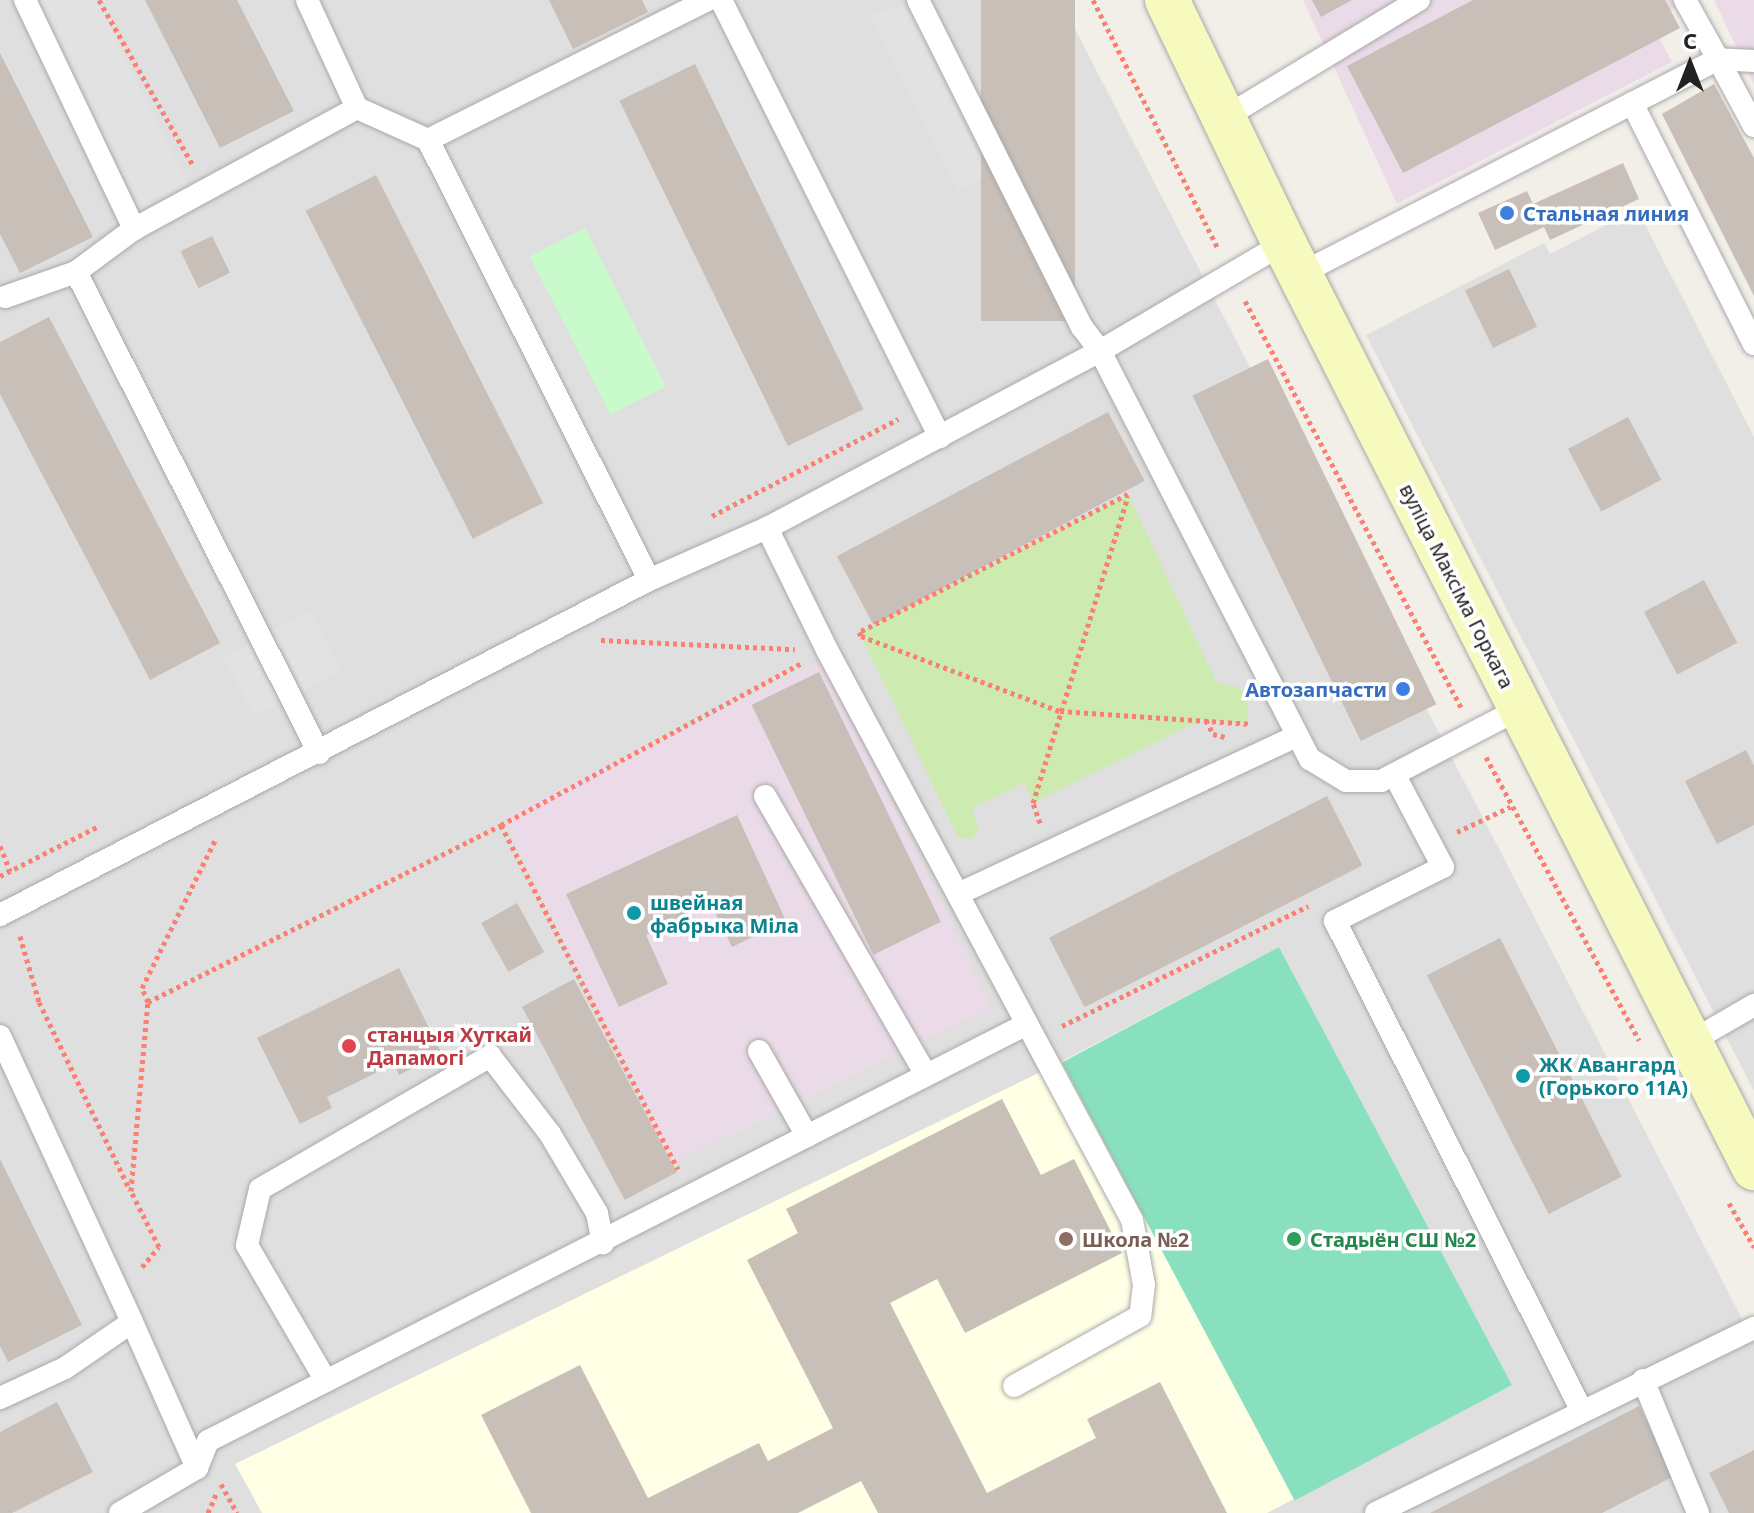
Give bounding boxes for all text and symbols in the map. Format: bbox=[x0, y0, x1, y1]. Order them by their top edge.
north arrow bbox=[1650, 24, 1730, 104]
text: С bbox=[1683, 25, 1697, 55]
place label: Стальная линия bbox=[1523, 201, 1689, 225]
marker: Стальная линия bbox=[1498, 204, 1516, 222]
street label: вуліца Максіма Горкага bbox=[1395, 480, 1519, 692]
place label: Автозапчасти bbox=[1245, 677, 1387, 701]
marker: Автозапчасти bbox=[1394, 680, 1412, 698]
place label: швейная фабрыка Міла bbox=[650, 890, 799, 937]
marker: швейная фабрыка Міла bbox=[625, 904, 643, 922]
place label: станцыя Хуткай Дапамогі bbox=[367, 1022, 532, 1069]
marker: станцыя Хуткай Дапамогі bbox=[338, 1035, 360, 1057]
place label: ЖК Авангард (Горького 11А) bbox=[1539, 1052, 1688, 1099]
marker: ЖК Авангард (Горького 11А) bbox=[1514, 1067, 1532, 1085]
place label: Школа №2 bbox=[1082, 1227, 1189, 1251]
place label: Стадыён СШ №2 bbox=[1310, 1227, 1476, 1251]
marker: Школа №2 bbox=[1057, 1230, 1075, 1248]
marker: Стадыён СШ №2 bbox=[1285, 1230, 1303, 1248]

